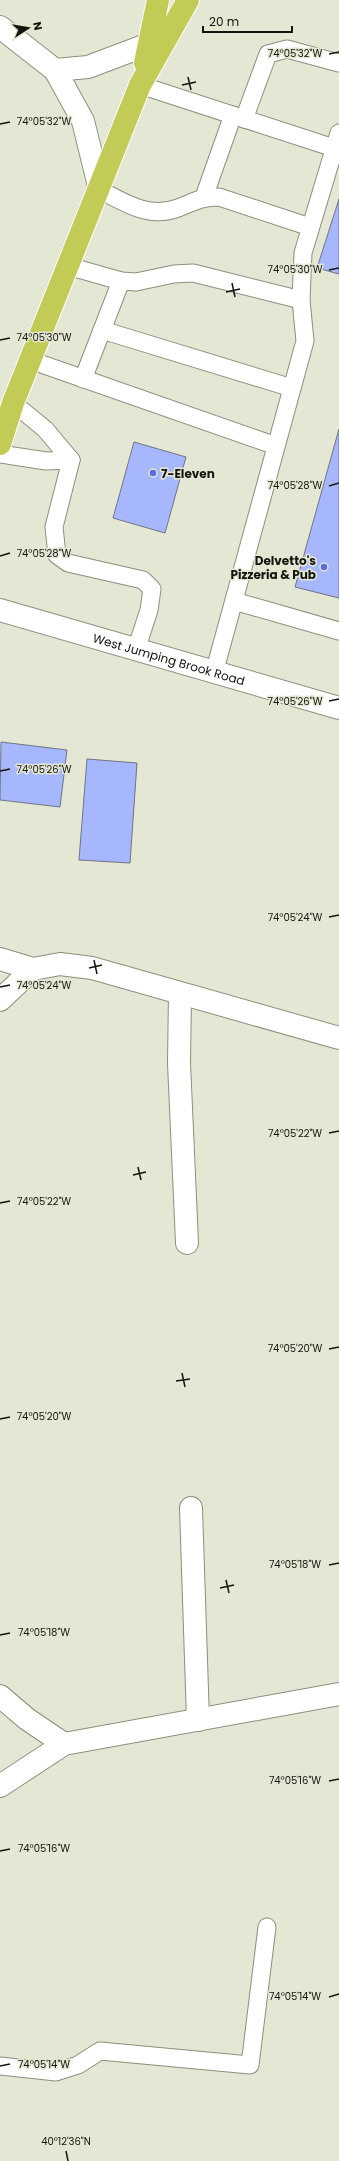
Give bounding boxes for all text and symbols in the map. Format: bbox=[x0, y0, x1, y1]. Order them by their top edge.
north arrow bbox=[8, 8, 48, 48]
scale bar bbox=[203, 8, 292, 34]
text: 20 m bbox=[209, 13, 239, 30]
text: N bbox=[29, 20, 46, 32]
text: 74°05'32"W bbox=[268, 46, 322, 61]
text: 74°05'32"W bbox=[17, 114, 71, 129]
text: 74°05'30"W bbox=[268, 262, 323, 277]
text: 74°05'30"W bbox=[17, 330, 72, 345]
place label: 7-Eleven bbox=[161, 465, 215, 482]
marker: 7-Eleven bbox=[148, 468, 158, 478]
text: 74°05'28"W bbox=[268, 478, 323, 493]
text: 74°05'28"W bbox=[17, 546, 72, 561]
place label: Delvetto's Pizzeria & Pub bbox=[230, 552, 316, 583]
marker: Delvetto's Pizzeria & Pub bbox=[319, 562, 329, 572]
street label: West Jumping Brook Road bbox=[91, 629, 247, 689]
text: 74°05'26"W bbox=[268, 694, 323, 709]
text: 74°05'26"W bbox=[17, 762, 72, 777]
text: 74°05'24"W bbox=[268, 910, 323, 925]
text: 74°05'24"W bbox=[17, 978, 72, 993]
text: 74°05'22"W bbox=[268, 1126, 322, 1141]
text: 74°05'22"W bbox=[17, 1194, 71, 1209]
text: 74°05'20"W bbox=[268, 1341, 323, 1356]
text: 74°05'20"W bbox=[17, 1409, 72, 1424]
text: 74°05'18"W bbox=[269, 1557, 321, 1572]
text: 74°05'18"W bbox=[18, 1625, 70, 1640]
text: 74°05'16"W bbox=[269, 1773, 321, 1788]
text: 74°05'16"W bbox=[18, 1841, 70, 1856]
text: 74°05'14"W bbox=[269, 1989, 321, 2004]
text: 74°05'14"W bbox=[18, 2057, 70, 2072]
text: 40°12'36"N bbox=[41, 2134, 91, 2149]

